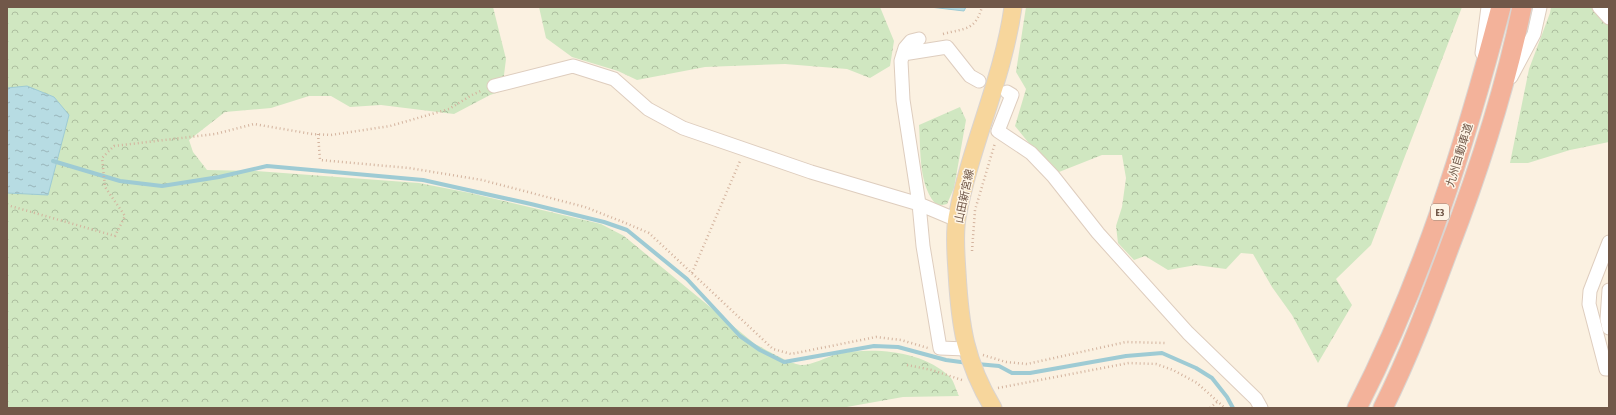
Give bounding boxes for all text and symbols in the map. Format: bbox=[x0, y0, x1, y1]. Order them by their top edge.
street label: 九州自動車道 bbox=[1444, 122, 1474, 188]
street label: 山田新宮線 bbox=[952, 168, 976, 224]
road number: E3 bbox=[1431, 204, 1449, 220]

